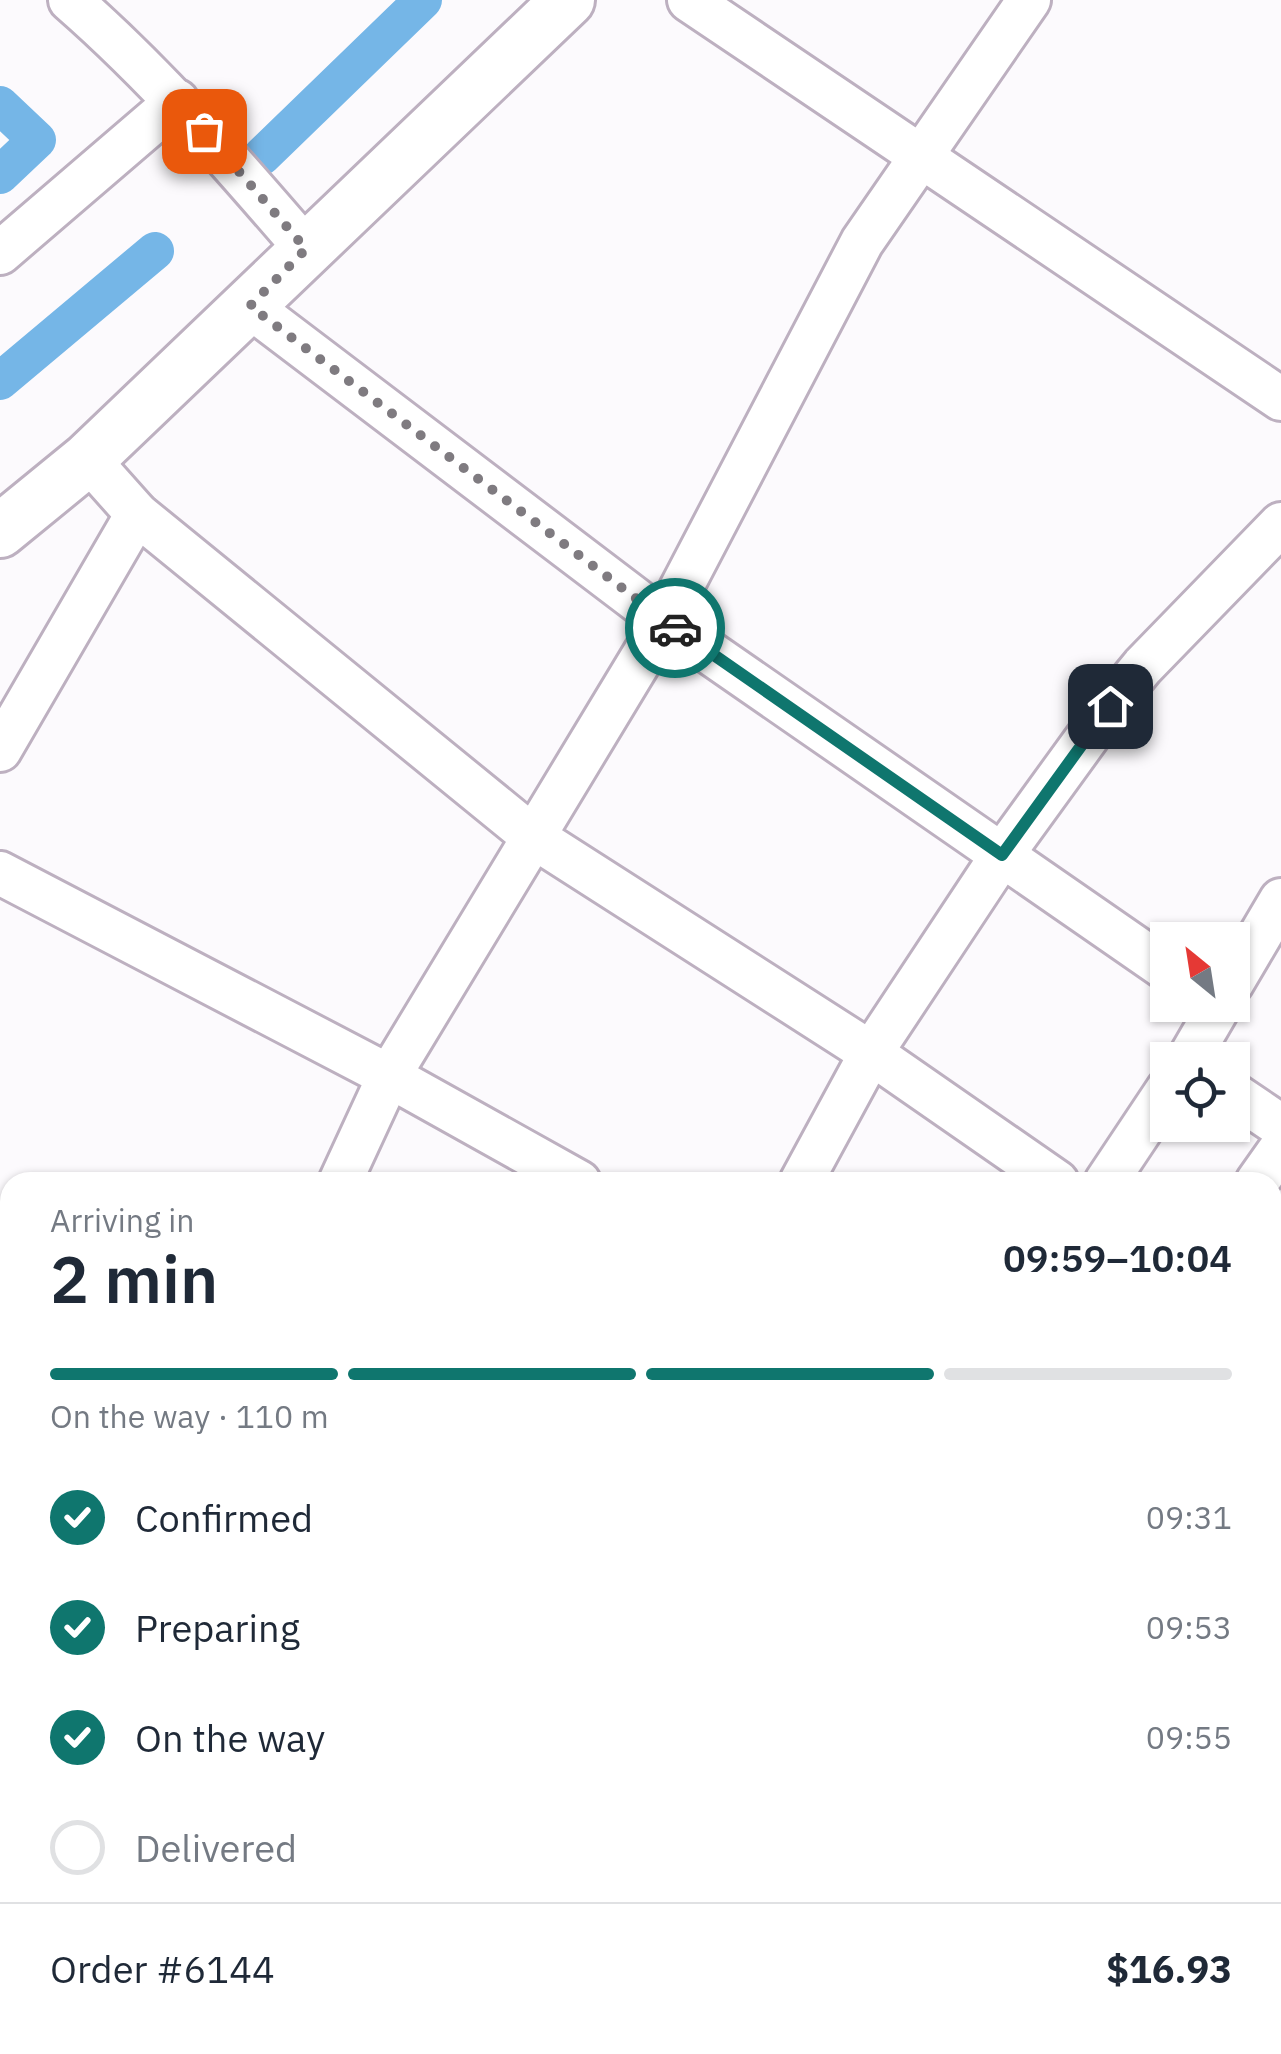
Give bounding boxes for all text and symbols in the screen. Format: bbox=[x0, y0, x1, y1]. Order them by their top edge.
pin bbox=[162, 89, 247, 174]
icon: bag bbox=[177, 104, 232, 159]
courier bbox=[625, 578, 725, 678]
icon: car bbox=[648, 601, 703, 656]
pin bbox=[1068, 664, 1153, 749]
icon: home bbox=[1083, 679, 1138, 734]
north arrow bbox=[1150, 922, 1250, 1022]
map controls bbox=[1150, 922, 1250, 1142]
button: locate bbox=[1150, 1042, 1250, 1142]
text: Arriving in bbox=[50, 1199, 195, 1241]
text: 09:59–10:04 bbox=[1003, 1233, 1232, 1282]
text: 2 min bbox=[50, 1236, 218, 1321]
text: On the way · 110 m bbox=[50, 1395, 329, 1437]
icon: check bbox=[50, 1490, 105, 1545]
text: Confirmed bbox=[135, 1493, 313, 1542]
text: 09:31 bbox=[1146, 1496, 1232, 1538]
icon: check bbox=[50, 1600, 105, 1655]
text: Preparing bbox=[135, 1603, 300, 1652]
text: 09:53 bbox=[1146, 1606, 1232, 1648]
icon: check bbox=[50, 1710, 105, 1765]
text: On the way bbox=[135, 1713, 325, 1762]
text: 09:55 bbox=[1146, 1716, 1232, 1758]
text: Delivered bbox=[135, 1823, 297, 1872]
text: Order #6144 bbox=[50, 1944, 275, 1993]
text: $16.93 bbox=[1106, 1944, 1232, 1993]

